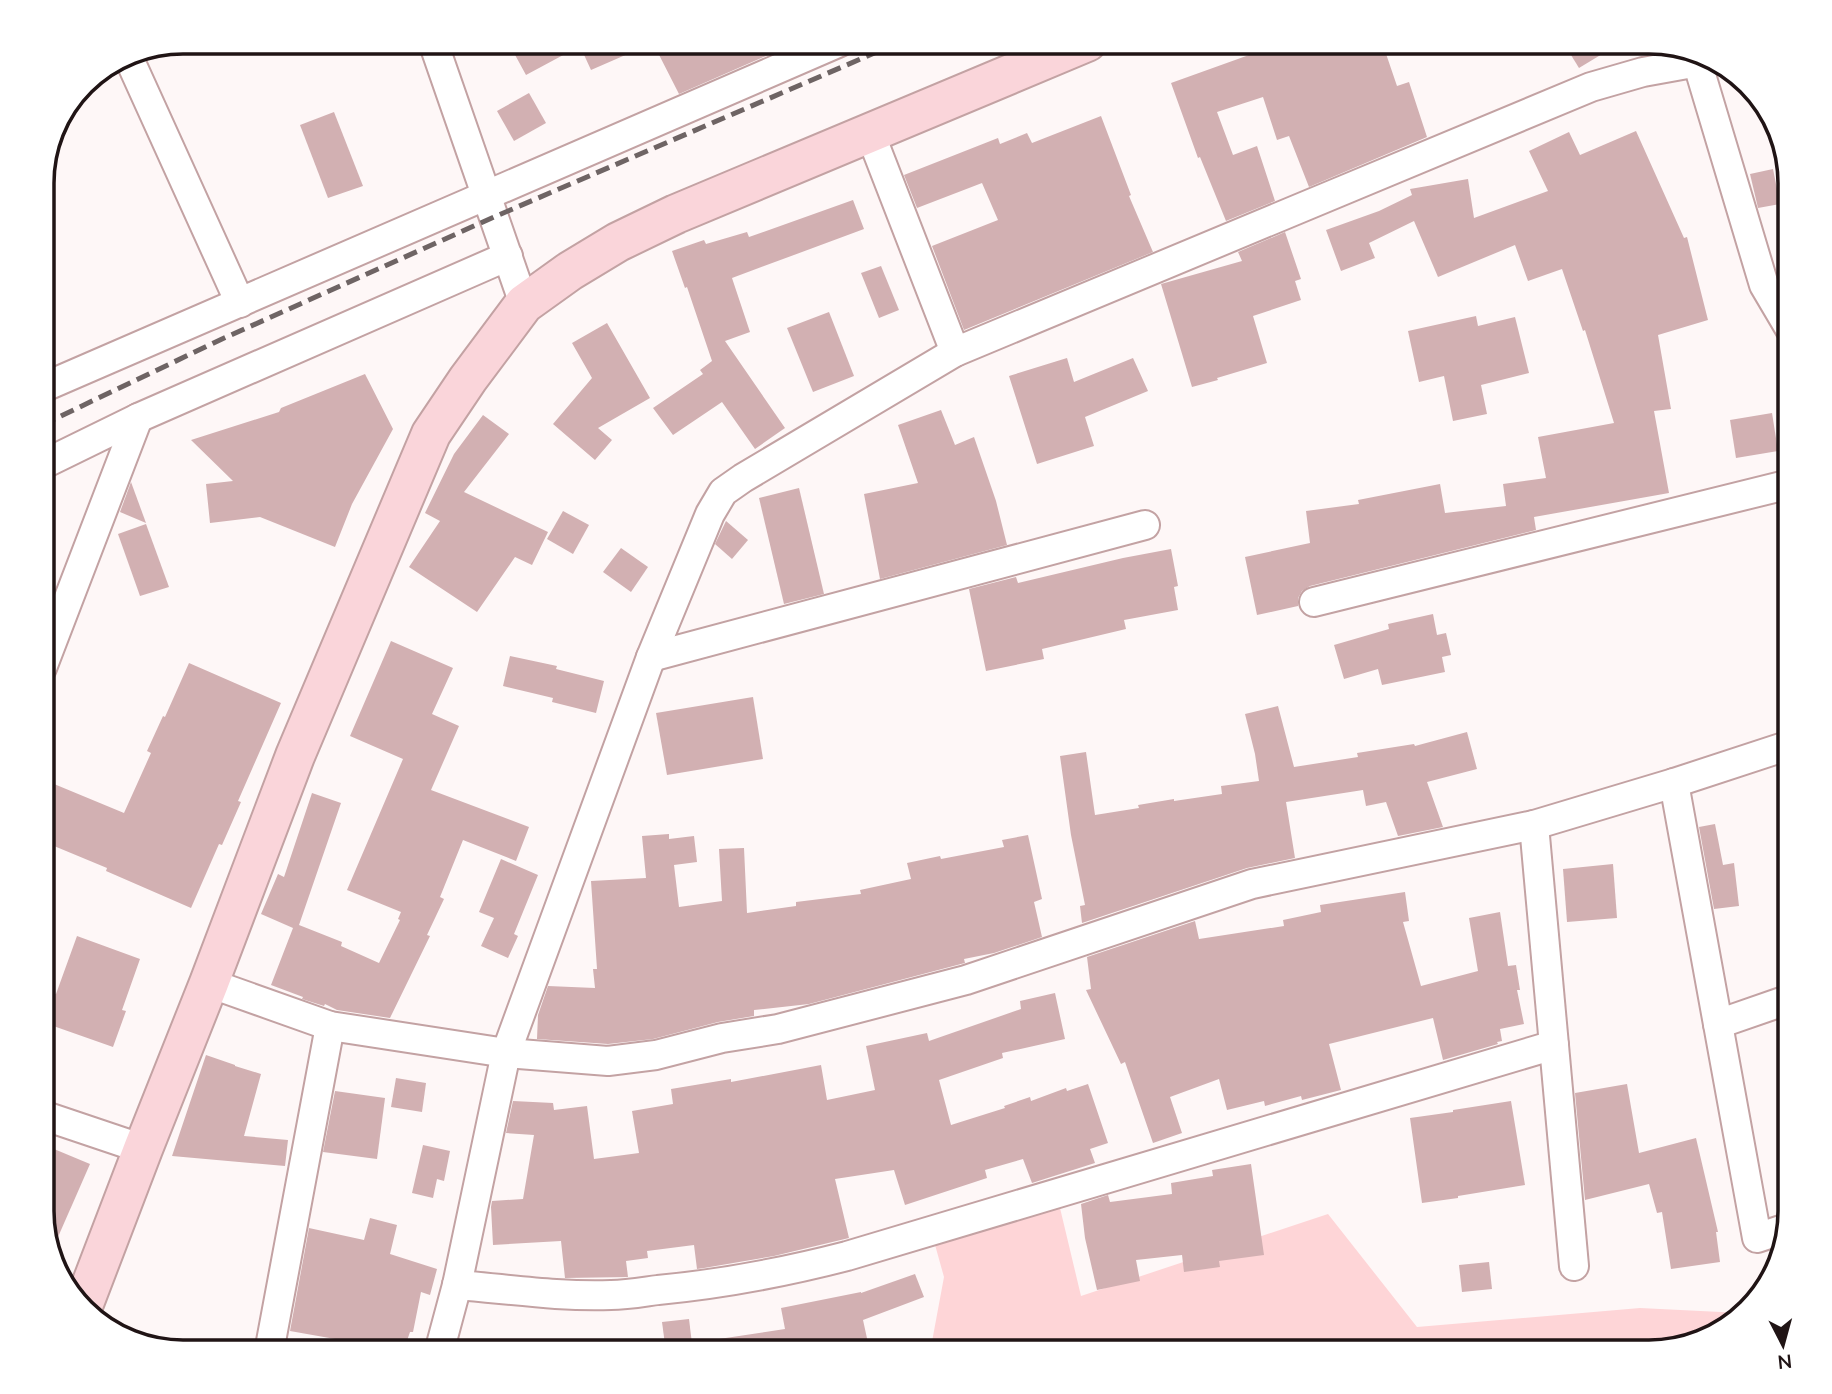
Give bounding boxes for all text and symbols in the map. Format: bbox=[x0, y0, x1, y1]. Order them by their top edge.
north arrow bbox=[1748, 1310, 1818, 1380]
text: N bbox=[1776, 1349, 1793, 1375]

